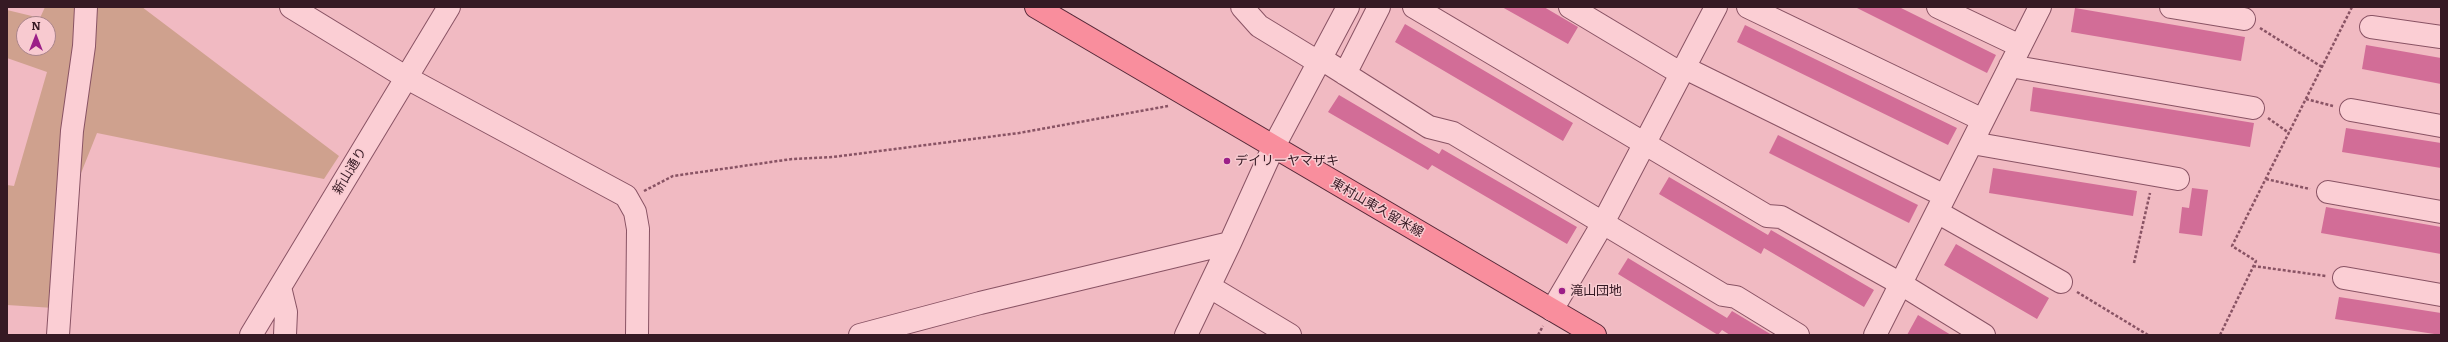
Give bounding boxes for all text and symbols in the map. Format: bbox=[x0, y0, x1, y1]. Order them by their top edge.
north arrow bbox=[16, 16, 56, 56]
text: N bbox=[31, 17, 41, 33]
street label: 新山通り bbox=[330, 145, 370, 197]
place label: デイリーヤマザキ bbox=[1235, 153, 1339, 169]
marker: デイリーヤマザキ bbox=[1222, 156, 1232, 166]
street label: 東村山東久留米線 bbox=[1328, 175, 1426, 241]
place label: 滝山団地 bbox=[1570, 283, 1622, 299]
marker: 滝山団地 bbox=[1557, 286, 1567, 296]

